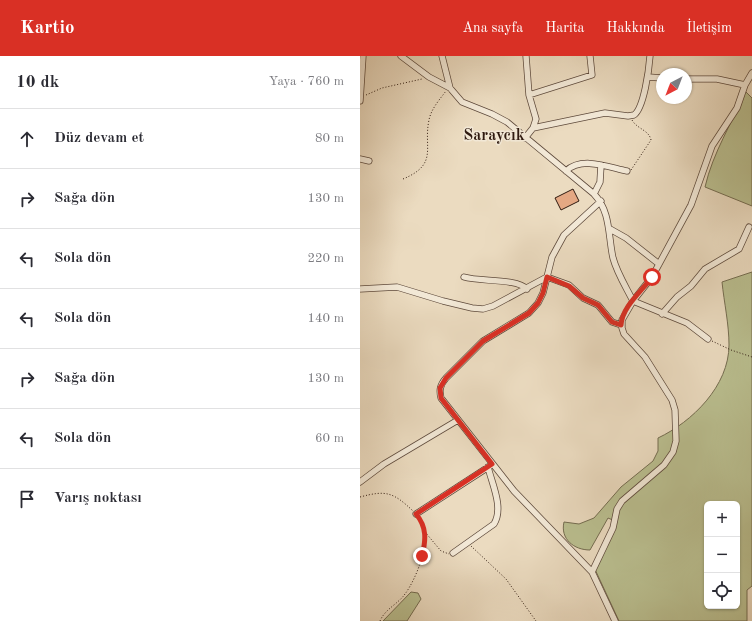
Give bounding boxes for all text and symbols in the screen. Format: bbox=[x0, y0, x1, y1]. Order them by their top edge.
text: Kartio bbox=[20, 19, 75, 38]
text: Ana sayfa bbox=[462, 21, 523, 35]
text: Harita bbox=[545, 21, 585, 35]
text: Hakkında bbox=[607, 21, 665, 35]
text: İletişim bbox=[687, 21, 732, 35]
north arrow bbox=[656, 68, 692, 104]
text: 10 dk bbox=[16, 74, 59, 91]
text: Yaya · 760 m bbox=[269, 75, 344, 88]
icon: ahead bbox=[16, 128, 38, 150]
district label: Saraycık bbox=[463, 128, 525, 144]
text: Düz devam et bbox=[54, 131, 144, 146]
text: 80 m bbox=[315, 132, 344, 145]
icon: right bbox=[16, 188, 38, 210]
text: Sağa dön bbox=[54, 191, 115, 206]
text: 130 m bbox=[307, 192, 344, 205]
icon: left bbox=[16, 248, 38, 270]
text: Sola dön bbox=[54, 251, 111, 266]
text: 220 m bbox=[307, 252, 344, 265]
route start bbox=[643, 268, 661, 286]
icon: left bbox=[16, 308, 38, 330]
text: Sola dön bbox=[54, 311, 111, 326]
text: 140 m bbox=[307, 312, 344, 325]
icon: right bbox=[16, 368, 38, 390]
text: Sağa dön bbox=[54, 371, 115, 386]
text: 130 m bbox=[307, 372, 344, 385]
icon: left bbox=[16, 428, 38, 450]
text: Sola dön bbox=[54, 431, 111, 446]
text: 60 m bbox=[315, 432, 344, 445]
icon: arrive bbox=[16, 488, 38, 510]
text: Varış noktası bbox=[54, 491, 142, 506]
map controls bbox=[704, 501, 740, 609]
button: + bbox=[704, 501, 740, 537]
button: − bbox=[704, 537, 740, 573]
route end bbox=[413, 547, 431, 565]
button: locate bbox=[704, 573, 740, 609]

